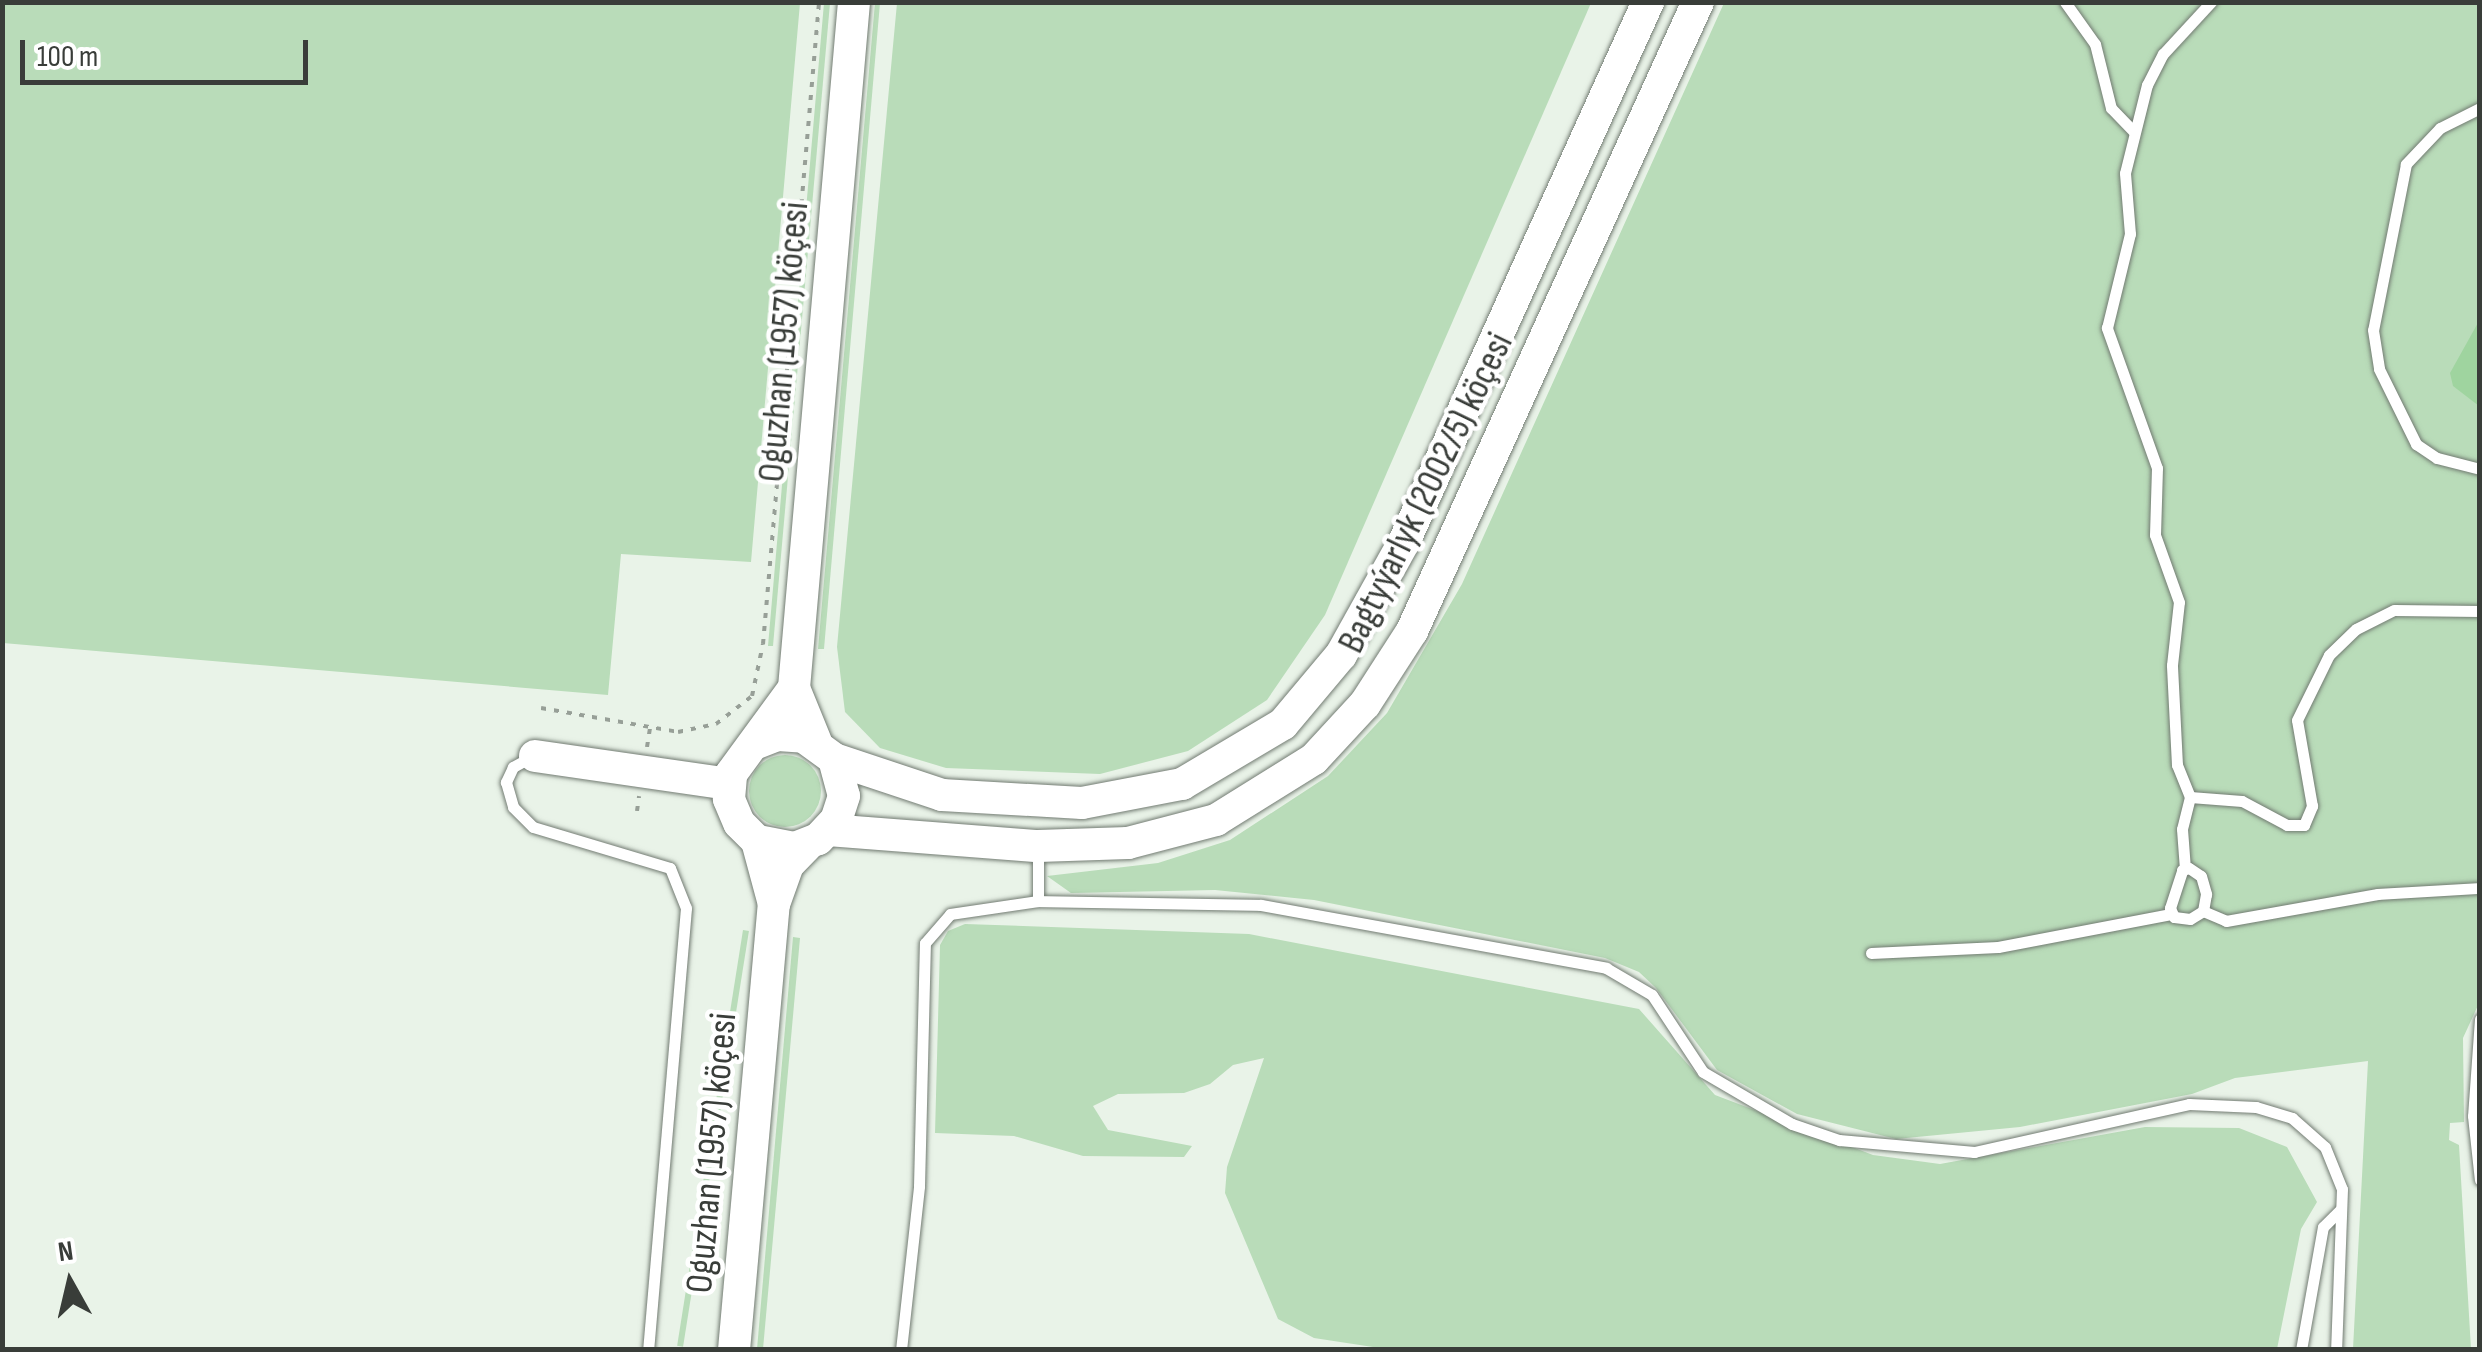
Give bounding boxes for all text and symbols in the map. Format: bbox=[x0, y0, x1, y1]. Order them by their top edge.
scale bar bbox=[25, 20, 312, 82]
text: 100 m bbox=[37, 39, 98, 75]
street label: Oguzhan (1957) köçesi bbox=[749, 200, 819, 484]
street label: Bagtyýarlyk (2002/5) köçesi bbox=[1329, 326, 1523, 660]
street label: Oguzhan (1957) köçesi bbox=[677, 1011, 747, 1295]
north arrow bbox=[20, 1232, 120, 1332]
text: N bbox=[56, 1234, 75, 1269]

